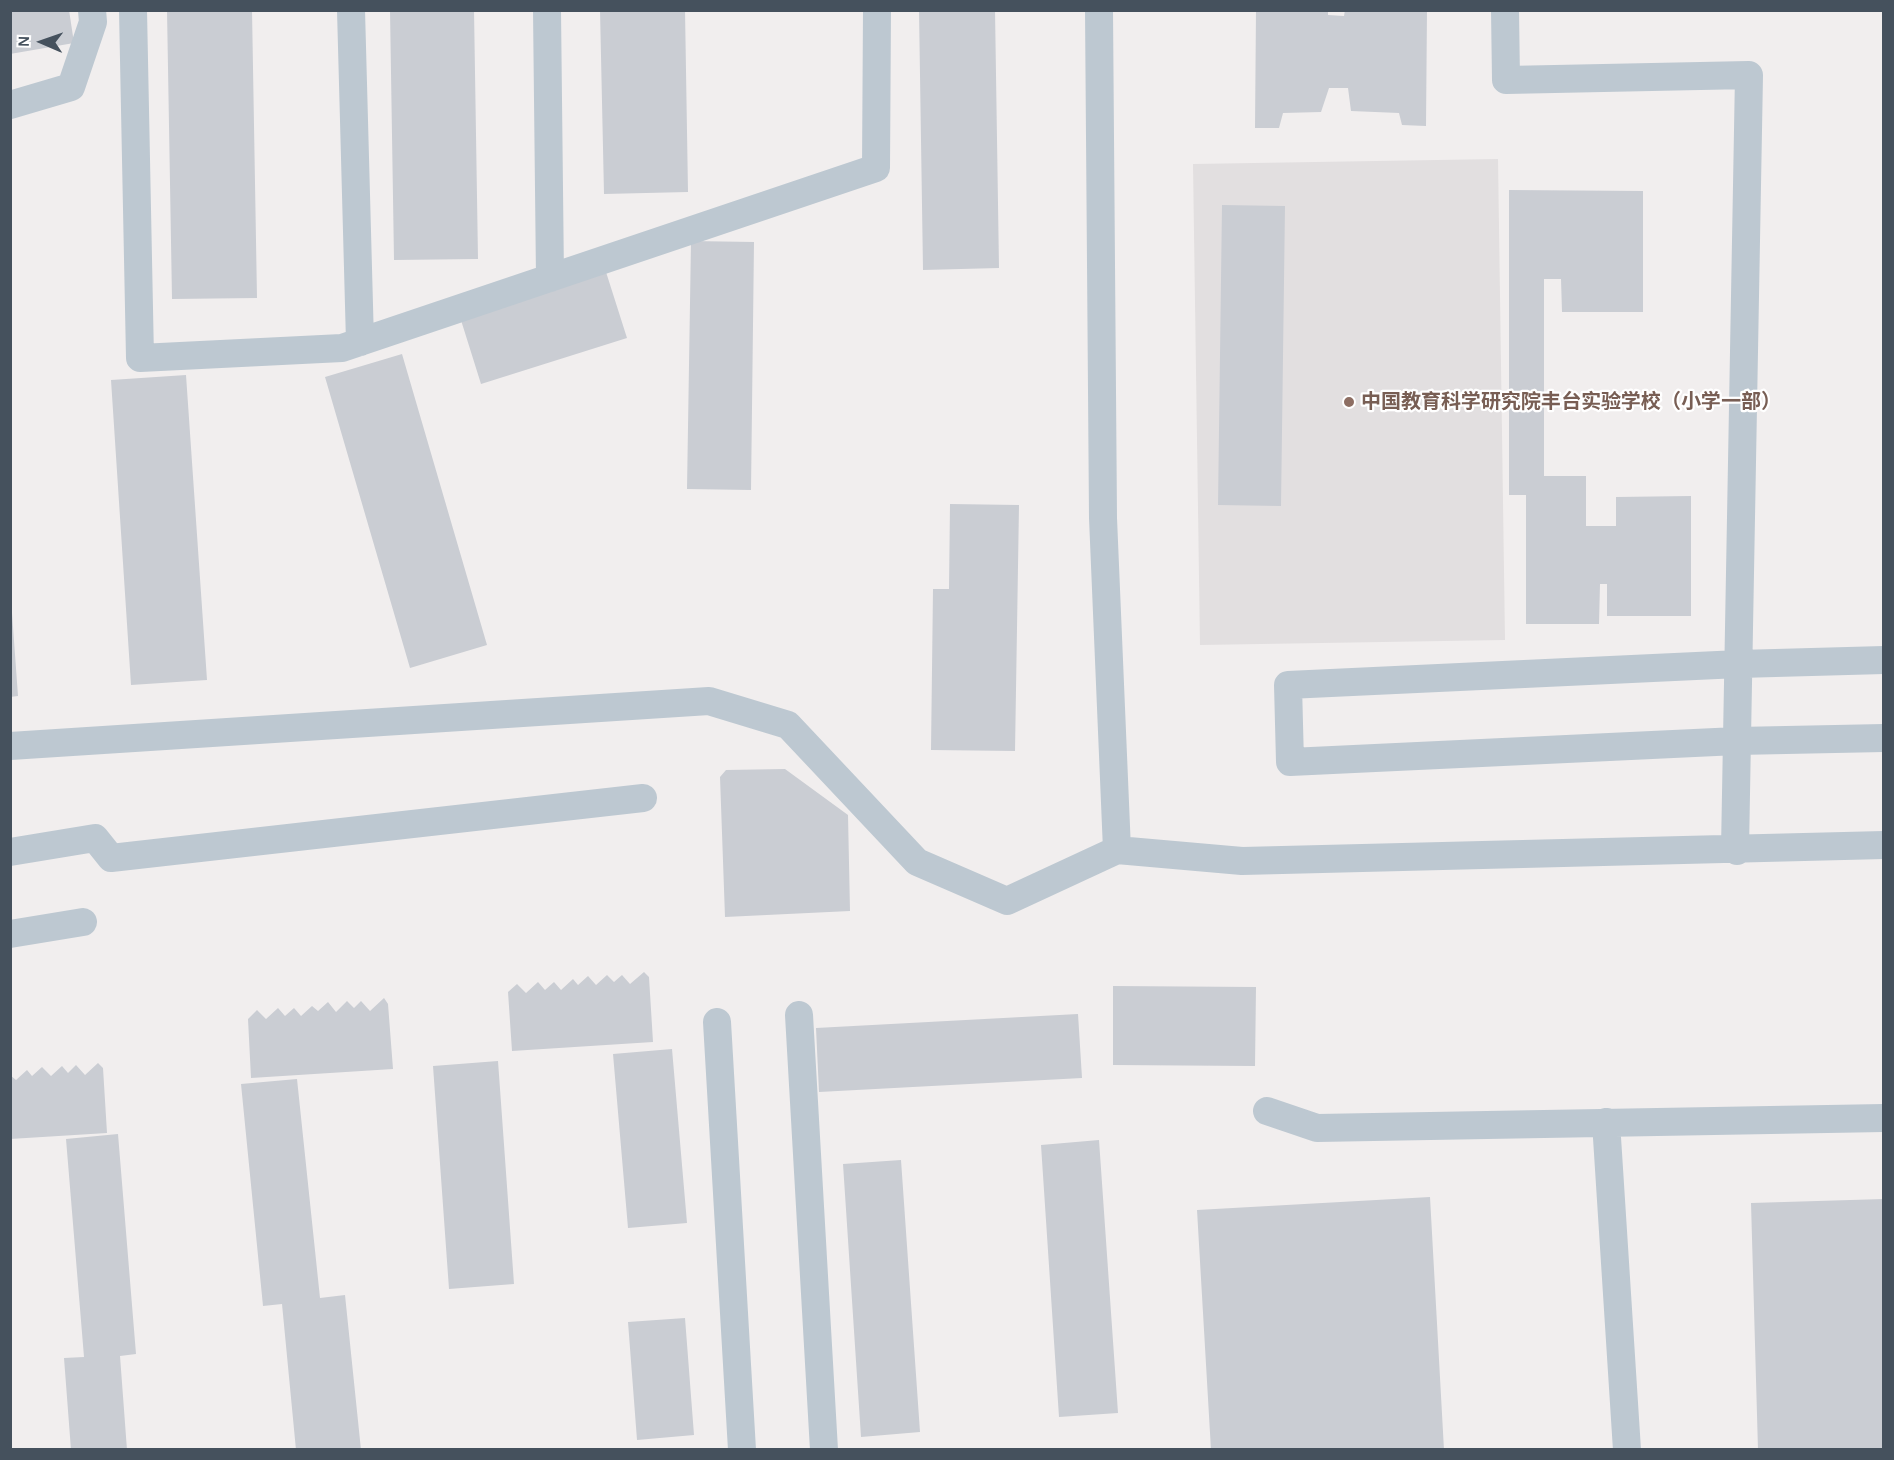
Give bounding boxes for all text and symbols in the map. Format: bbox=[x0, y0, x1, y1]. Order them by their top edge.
north arrow bbox=[12, 12, 72, 72]
text: N bbox=[14, 35, 33, 47]
place label: 中国教育科学研究院丰台实验学校（小学一部） bbox=[1361, 390, 1781, 414]
marker: 中国教育科学研究院丰台实验学校（小学一部） bbox=[1342, 395, 1356, 409]

